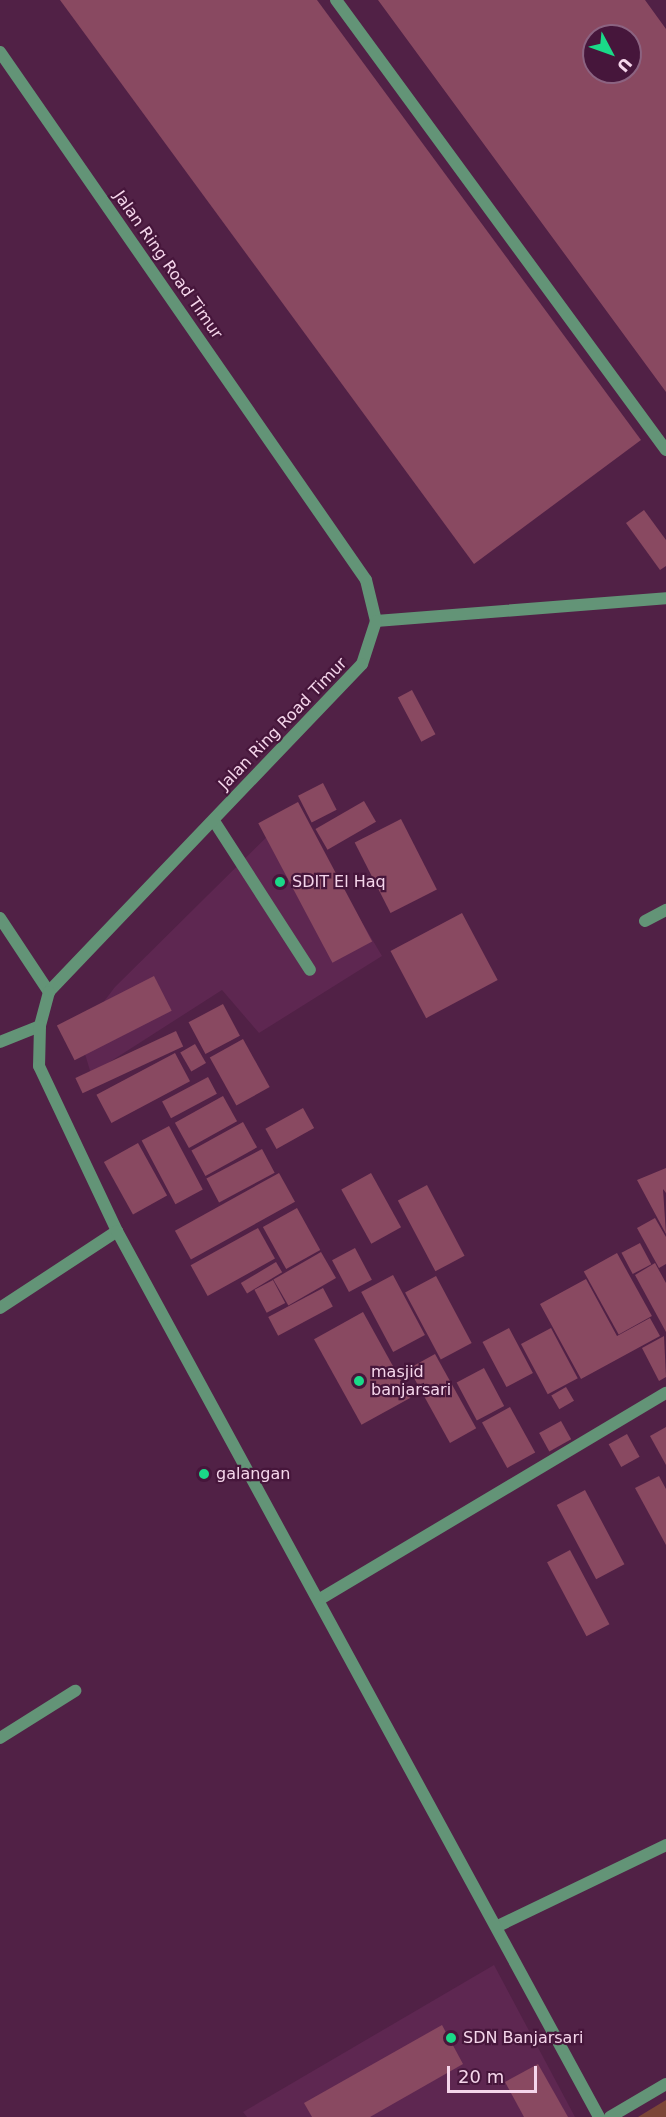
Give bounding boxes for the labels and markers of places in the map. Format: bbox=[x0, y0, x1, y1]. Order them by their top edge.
place label: SDIT El Haq bbox=[292, 872, 386, 892]
marker: SDIT El Haq bbox=[273, 875, 287, 889]
place label: masjid banjarsari bbox=[371, 1362, 451, 1400]
marker: masjid banjarsari bbox=[352, 1374, 366, 1388]
place label: galangan bbox=[216, 1464, 290, 1484]
marker: galangan bbox=[197, 1467, 211, 1481]
place label: SDN Banjarsari bbox=[463, 2028, 583, 2048]
marker: SDN Banjarsari bbox=[444, 2031, 458, 2045]

